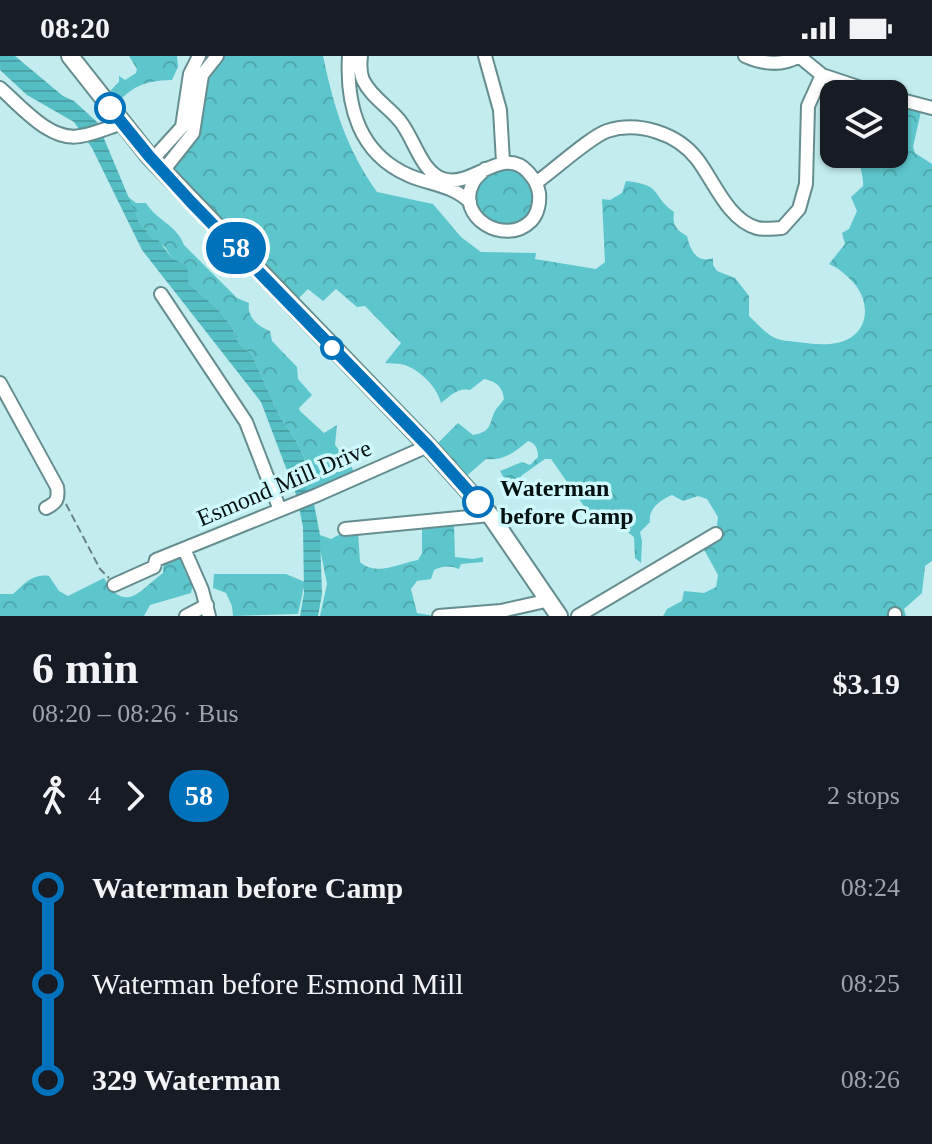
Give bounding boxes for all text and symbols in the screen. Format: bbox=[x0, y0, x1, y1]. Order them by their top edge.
text: 08:20 bbox=[40, 11, 110, 44]
map controls bbox=[820, 80, 908, 168]
button: layers bbox=[820, 80, 908, 168]
unlabelled marker bbox=[95, 93, 125, 123]
line badge: 58 bbox=[200, 222, 272, 274]
text: 58 bbox=[222, 232, 250, 263]
unlabelled marker bbox=[321, 337, 343, 359]
street label: Esmond Mill Drive bbox=[193, 435, 375, 531]
place label: Waterman before Camp bbox=[500, 475, 634, 529]
marker: Waterman before Camp bbox=[463, 487, 493, 517]
text: 6 min bbox=[32, 644, 138, 693]
text: $3.19 bbox=[833, 667, 900, 700]
text: 08:20 – 08:26 · Bus bbox=[32, 699, 239, 728]
icon: walk bbox=[32, 774, 76, 818]
icon: forward bbox=[113, 774, 157, 818]
text: 58 bbox=[185, 780, 213, 811]
text: 4 bbox=[88, 781, 101, 810]
text: 2 stops bbox=[827, 781, 900, 810]
text: Waterman before Camp bbox=[92, 871, 403, 904]
text: 08:24 bbox=[841, 873, 900, 902]
text: Waterman before Esmond Mill bbox=[92, 967, 464, 1000]
text: 08:25 bbox=[841, 969, 900, 998]
text: 329 Waterman bbox=[92, 1063, 281, 1096]
text: 08:26 bbox=[841, 1065, 900, 1094]

